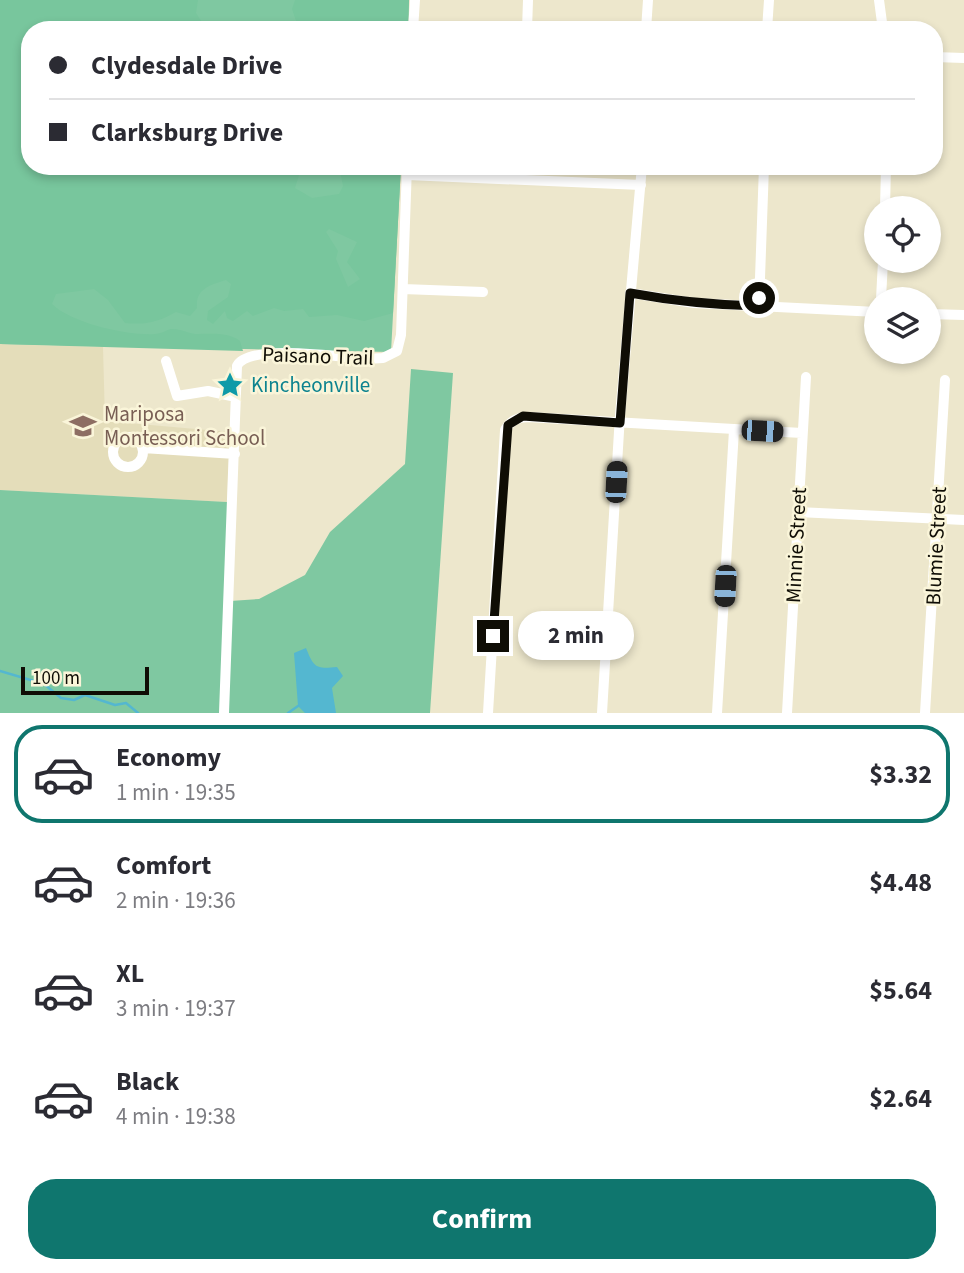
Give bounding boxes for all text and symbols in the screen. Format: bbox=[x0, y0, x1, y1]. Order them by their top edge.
text: Clydesdale Drive bbox=[91, 47, 282, 84]
text: Clarksburg Drive bbox=[91, 114, 283, 151]
map controls bbox=[864, 196, 941, 364]
button: locate bbox=[864, 196, 941, 273]
route start bbox=[743, 282, 775, 314]
button: layers bbox=[864, 287, 941, 364]
street label: Paisano Trail bbox=[262, 339, 374, 373]
place icon: Kincheonville bbox=[215, 370, 245, 400]
place label: Kincheonville bbox=[251, 370, 370, 400]
place label: Mariposa Montessori School bbox=[104, 399, 265, 453]
school or university icon: Mariposa Montessori School bbox=[68, 411, 98, 441]
car bbox=[741, 419, 784, 443]
car bbox=[605, 460, 628, 504]
street label: Minnie Street bbox=[778, 486, 814, 604]
street label: Blumie Street bbox=[918, 486, 954, 606]
car bbox=[714, 564, 737, 608]
callout: 2 min bbox=[518, 612, 633, 660]
text: 2 min bbox=[548, 619, 604, 652]
route end bbox=[477, 620, 509, 652]
scale bar bbox=[21, 664, 149, 696]
text: 100 m bbox=[32, 665, 80, 692]
text: Economy bbox=[116, 739, 221, 776]
icon: car bbox=[32, 743, 95, 806]
text: $3.32 bbox=[869, 756, 932, 793]
text: 1 min · 19:35 bbox=[116, 776, 236, 809]
text: Comfort bbox=[116, 847, 211, 884]
icon: car bbox=[32, 851, 95, 914]
text: $4.48 bbox=[869, 864, 932, 901]
text: 2 min · 19:36 bbox=[116, 884, 236, 917]
text: XL bbox=[116, 955, 144, 992]
icon: car bbox=[32, 959, 95, 1022]
text: $5.64 bbox=[869, 972, 932, 1009]
text: 3 min · 19:37 bbox=[116, 992, 236, 1025]
text: Black bbox=[116, 1063, 179, 1100]
icon: car bbox=[32, 1067, 95, 1130]
text: $2.64 bbox=[869, 1080, 932, 1117]
text: 4 min · 19:38 bbox=[116, 1100, 236, 1133]
button: Confirm bbox=[28, 1179, 936, 1259]

